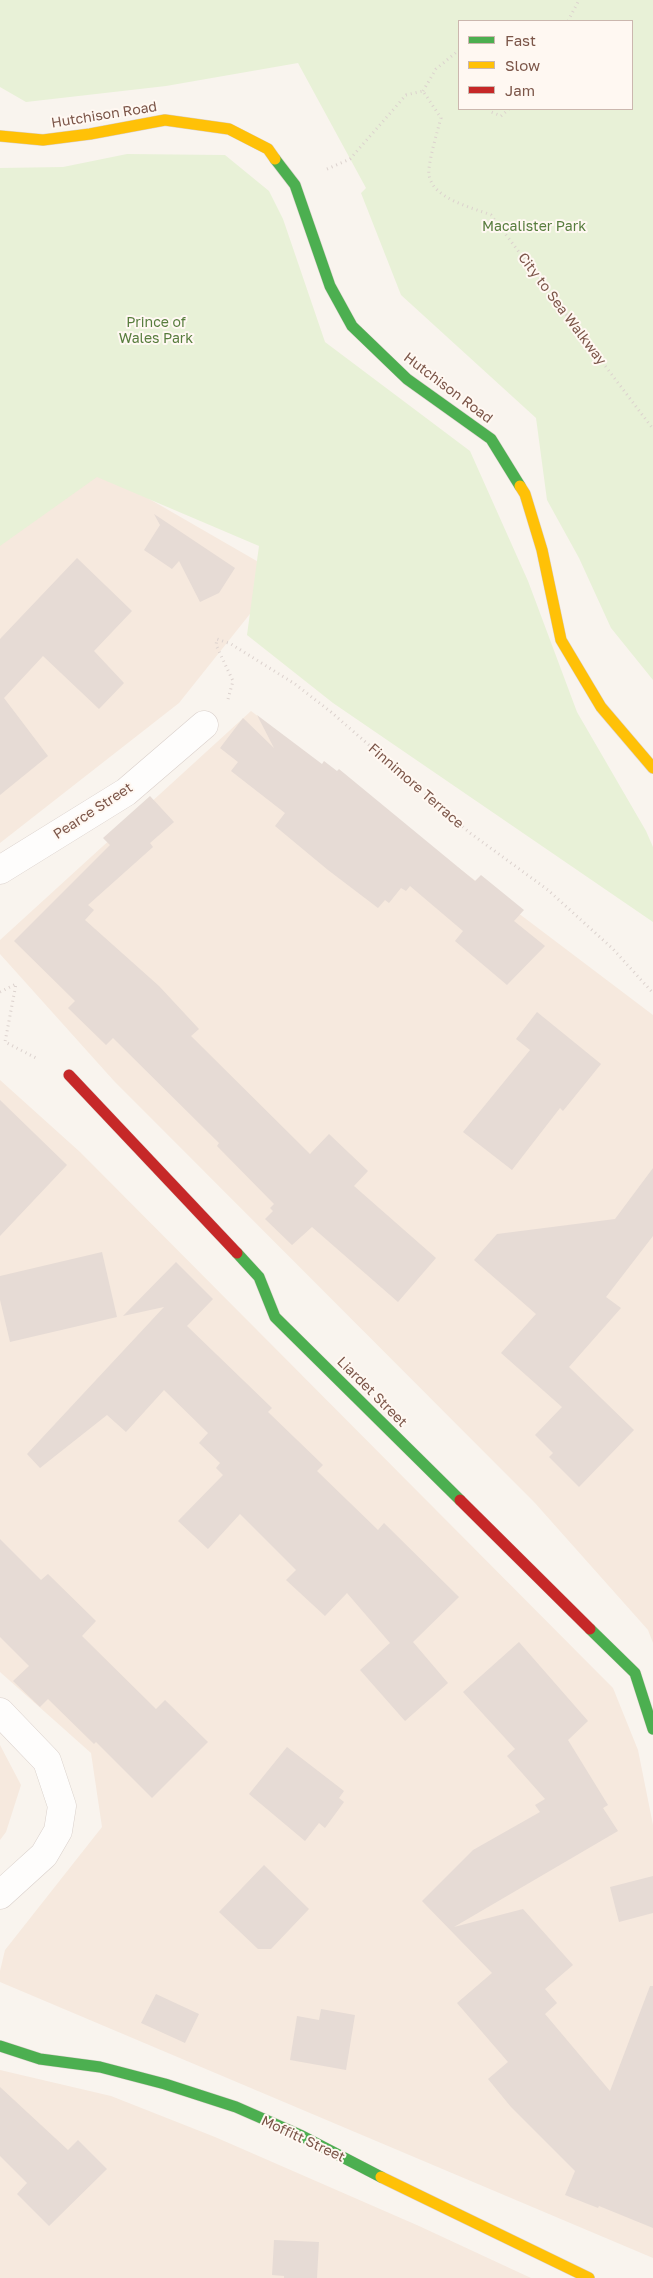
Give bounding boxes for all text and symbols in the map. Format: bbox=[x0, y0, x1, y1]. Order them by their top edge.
legend bbox=[458, 20, 633, 110]
text: Fast bbox=[505, 31, 536, 49]
text: Slow bbox=[505, 56, 540, 74]
text: Jam bbox=[505, 81, 535, 99]
street label: Hutchison Road bbox=[50, 98, 158, 132]
park label: Macalister Park bbox=[482, 219, 586, 235]
street label: City to Sea Walkway bbox=[514, 250, 610, 368]
park label: Prince of Wales Park bbox=[119, 315, 193, 348]
street label: Hutchison Road bbox=[400, 349, 496, 427]
street label: Finnimore Terrace bbox=[365, 740, 467, 832]
street label: Pearce Street bbox=[50, 779, 136, 843]
street label: Liardet Street bbox=[333, 1353, 411, 1431]
street label: Moffitt Street bbox=[258, 2112, 348, 2166]

